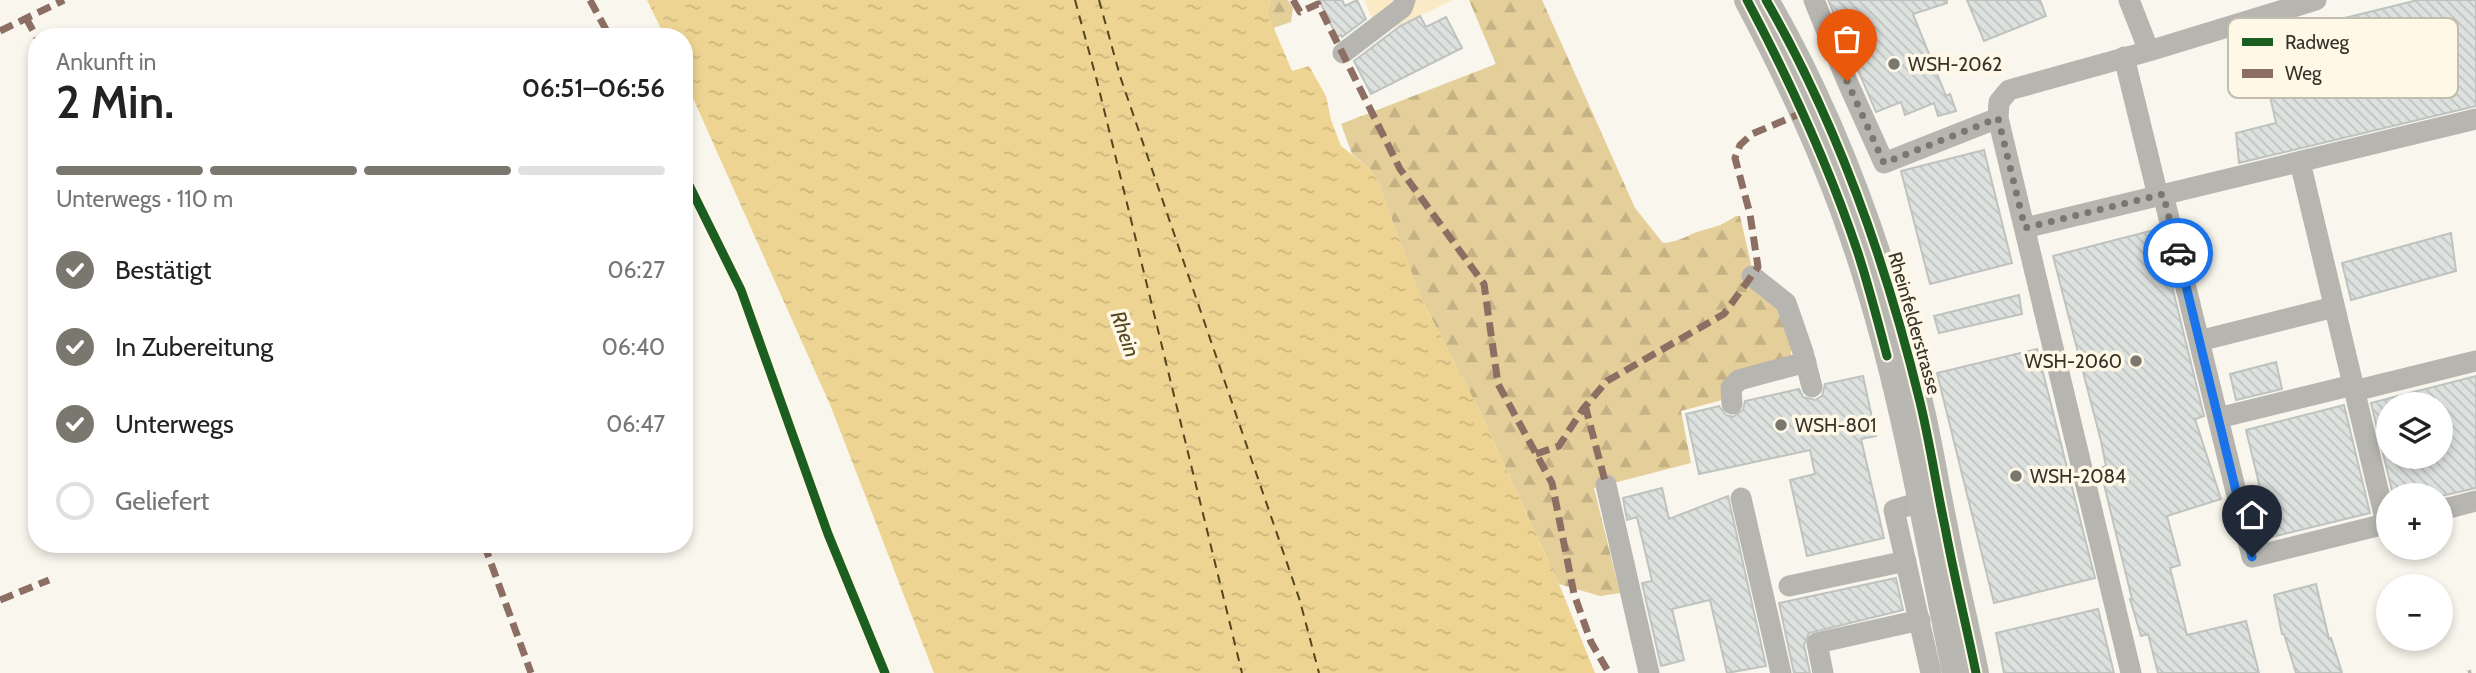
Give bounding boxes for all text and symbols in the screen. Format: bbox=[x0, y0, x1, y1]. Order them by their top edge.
pin bbox=[1817, 9, 1877, 81]
legend bbox=[2228, 18, 2458, 98]
icon: bag bbox=[1828, 20, 1866, 58]
text: Radweg bbox=[2285, 31, 2349, 54]
text: Ankunft in bbox=[56, 48, 156, 76]
place label: WSH-2062 bbox=[1908, 53, 2002, 76]
marker: WSH-2062 bbox=[1886, 56, 1902, 72]
text: Weg bbox=[2285, 62, 2322, 85]
text: 06:51–06:56 bbox=[522, 72, 665, 104]
text: 2 Min. bbox=[56, 74, 174, 130]
text: Unterwegs · 110 m bbox=[56, 185, 233, 213]
courier bbox=[2143, 218, 2213, 288]
icon: car bbox=[2159, 234, 2197, 272]
street label: Rheinfelderstrasse bbox=[1883, 249, 1946, 397]
icon: check bbox=[56, 251, 94, 289]
text: Bestätigt bbox=[115, 254, 212, 286]
text: 06:27 bbox=[607, 256, 665, 284]
water label: Rhein bbox=[1106, 307, 1145, 360]
icon: check bbox=[56, 328, 94, 366]
text: In Zubereitung bbox=[115, 331, 273, 363]
text: 06:40 bbox=[602, 333, 665, 361]
place label: WSH-2060 bbox=[2025, 350, 2122, 373]
marker: WSH-2060 bbox=[2128, 353, 2144, 369]
map controls bbox=[2376, 392, 2453, 651]
button: layers bbox=[2376, 392, 2453, 469]
icon: check bbox=[56, 405, 94, 443]
text: Unterwegs bbox=[115, 408, 234, 440]
text: 06:47 bbox=[606, 410, 665, 438]
place label: WSH-801 bbox=[1795, 414, 1877, 437]
marker: WSH-801 bbox=[1773, 417, 1789, 433]
place label: WSH-2084 bbox=[2030, 465, 2126, 488]
marker: WSH-2084 bbox=[2008, 468, 2024, 484]
button: + bbox=[2376, 483, 2453, 560]
text: Geliefert bbox=[115, 485, 209, 517]
pin bbox=[2222, 485, 2282, 557]
icon: home bbox=[2233, 496, 2271, 534]
button: − bbox=[2376, 574, 2453, 651]

